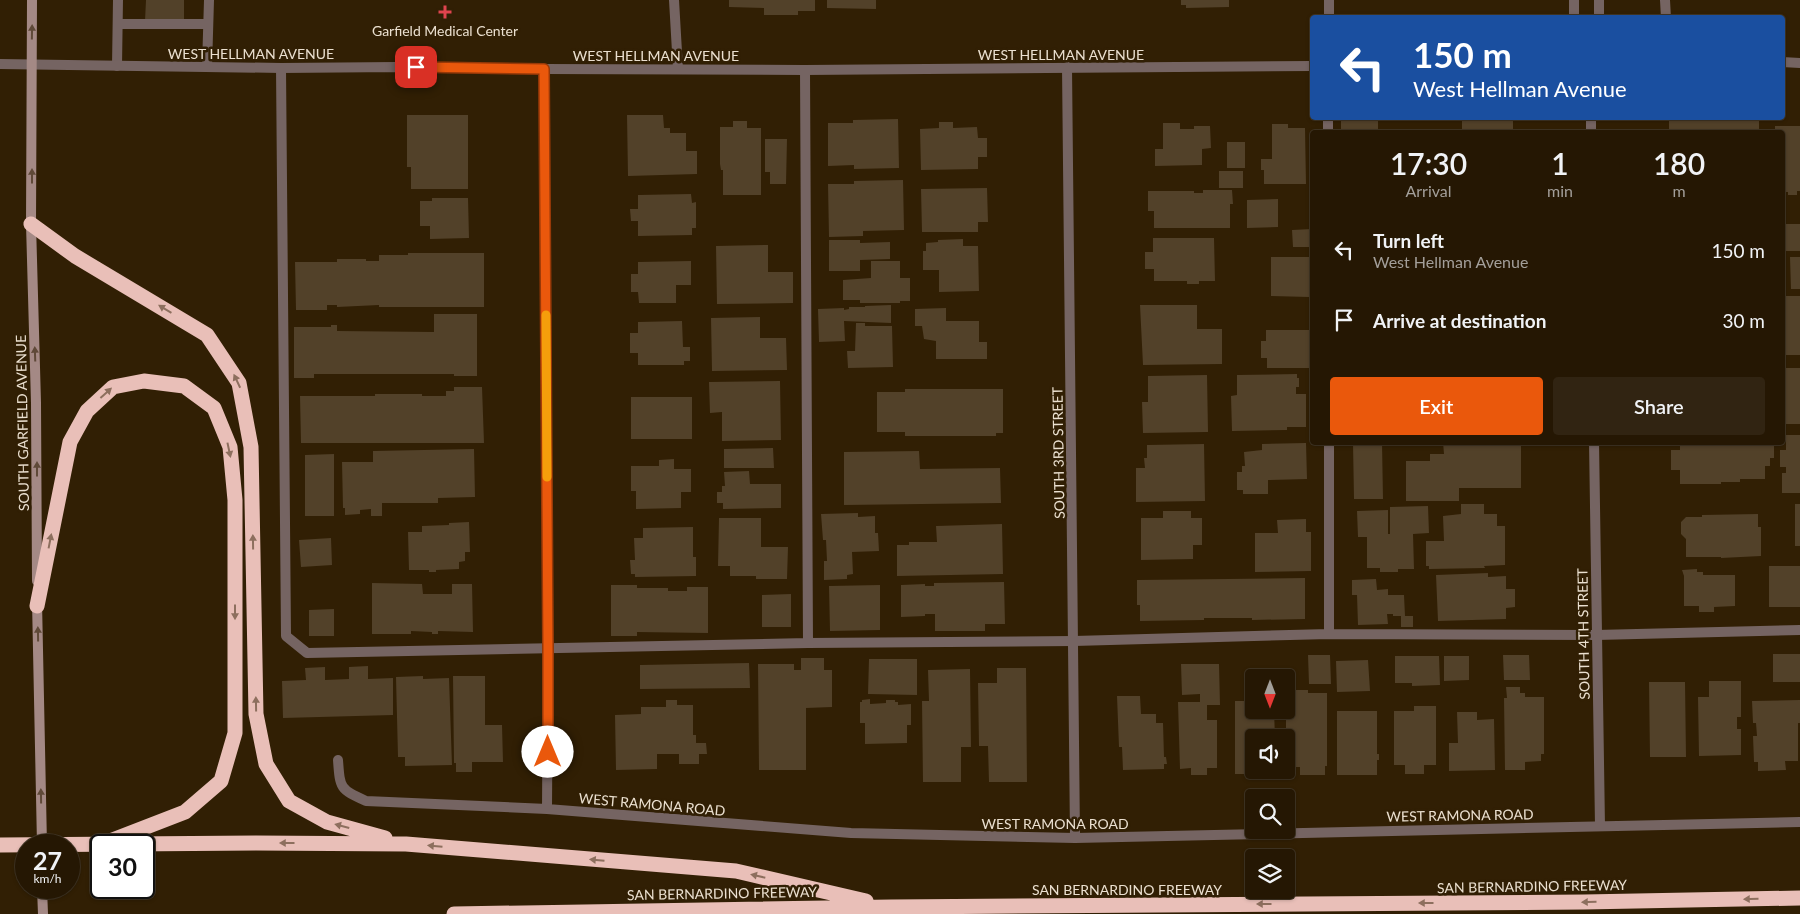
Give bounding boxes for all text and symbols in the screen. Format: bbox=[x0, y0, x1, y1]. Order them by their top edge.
marker: Garfield Medical Center bbox=[438, 5, 452, 19]
place label: Garfield Medical Center bbox=[372, 22, 518, 39]
one-way arrow bbox=[28, 24, 36, 40]
text: 150 m bbox=[1413, 33, 1512, 75]
icon: left bbox=[1330, 35, 1395, 100]
street label: WEST HELLMAN AVENUE bbox=[168, 45, 334, 62]
pin bbox=[395, 46, 437, 88]
street label: WEST HELLMAN AVENUE bbox=[978, 46, 1144, 63]
street label: WEST HELLMAN AVENUE bbox=[573, 47, 739, 64]
icon: arrive bbox=[402, 53, 430, 81]
text: West Hellman Avenue bbox=[1413, 75, 1627, 102]
text: 17:30 bbox=[1390, 145, 1467, 181]
text: 1 bbox=[1551, 145, 1569, 181]
text: 180 bbox=[1653, 145, 1705, 181]
one-way arrow bbox=[28, 167, 36, 183]
text: Arrival bbox=[1405, 181, 1452, 200]
text: min bbox=[1547, 181, 1573, 200]
text: m bbox=[1672, 181, 1686, 200]
text: Turn left bbox=[1373, 229, 1444, 252]
icon: left bbox=[1330, 236, 1358, 264]
text: 150 m bbox=[1711, 239, 1765, 262]
text: West Hellman Avenue bbox=[1373, 252, 1528, 271]
one-way arrow bbox=[159, 305, 172, 314]
icon: arrive bbox=[1330, 306, 1358, 334]
text: Arrive at destination bbox=[1373, 309, 1546, 332]
text: 30 m bbox=[1722, 309, 1765, 332]
street label: SOUTH GARFIELD AVENUE bbox=[12, 335, 32, 511]
one-way arrow bbox=[31, 346, 39, 362]
one-way arrow bbox=[232, 374, 241, 389]
button: Exit bbox=[1330, 377, 1543, 435]
button: Share bbox=[1553, 377, 1765, 435]
street label: SOUTH 3RD STREET bbox=[1048, 386, 1068, 519]
one-way arrow bbox=[100, 387, 112, 399]
one-way arrow bbox=[225, 442, 233, 457]
one-way arrow bbox=[33, 461, 41, 477]
one-way arrow bbox=[46, 533, 54, 548]
one-way arrow bbox=[249, 534, 257, 550]
street label: SOUTH 4TH STREET bbox=[1573, 567, 1593, 700]
one-way arrow bbox=[231, 604, 239, 620]
one-way arrow bbox=[34, 626, 42, 642]
north arrow bbox=[1245, 669, 1295, 719]
map controls bbox=[1245, 669, 1295, 899]
one-way arrow bbox=[252, 696, 260, 712]
position arrow bbox=[521, 725, 573, 777]
button: sound bbox=[1245, 729, 1295, 779]
one-way arrow bbox=[37, 788, 45, 804]
street label: WEST RAMONA ROAD bbox=[578, 789, 726, 819]
button: search bbox=[1245, 789, 1295, 839]
street label: WEST RAMONA ROAD bbox=[1386, 805, 1534, 825]
street label: WEST RAMONA ROAD bbox=[981, 815, 1129, 832]
one-way arrow bbox=[334, 822, 349, 830]
speed limit sign: 30 bbox=[90, 834, 155, 899]
one-way arrow bbox=[279, 839, 295, 847]
one-way arrow bbox=[426, 842, 442, 850]
text: 27 bbox=[33, 845, 62, 875]
button: layers bbox=[1245, 849, 1295, 899]
one-way arrow bbox=[588, 855, 604, 863]
text: km/h bbox=[33, 871, 62, 886]
one-way arrow bbox=[751, 872, 766, 880]
street label: SAN BERNARDINO FREEWAY bbox=[1437, 876, 1627, 896]
street label: SAN BERNARDINO FREEWAY bbox=[1032, 881, 1222, 898]
street label: SAN BERNARDINO FREEWAY bbox=[627, 883, 817, 903]
one-way arrow bbox=[1743, 895, 1759, 903]
one-way arrow bbox=[1581, 898, 1597, 906]
one-way arrow bbox=[1418, 899, 1434, 907]
one-way arrow bbox=[1256, 900, 1272, 908]

